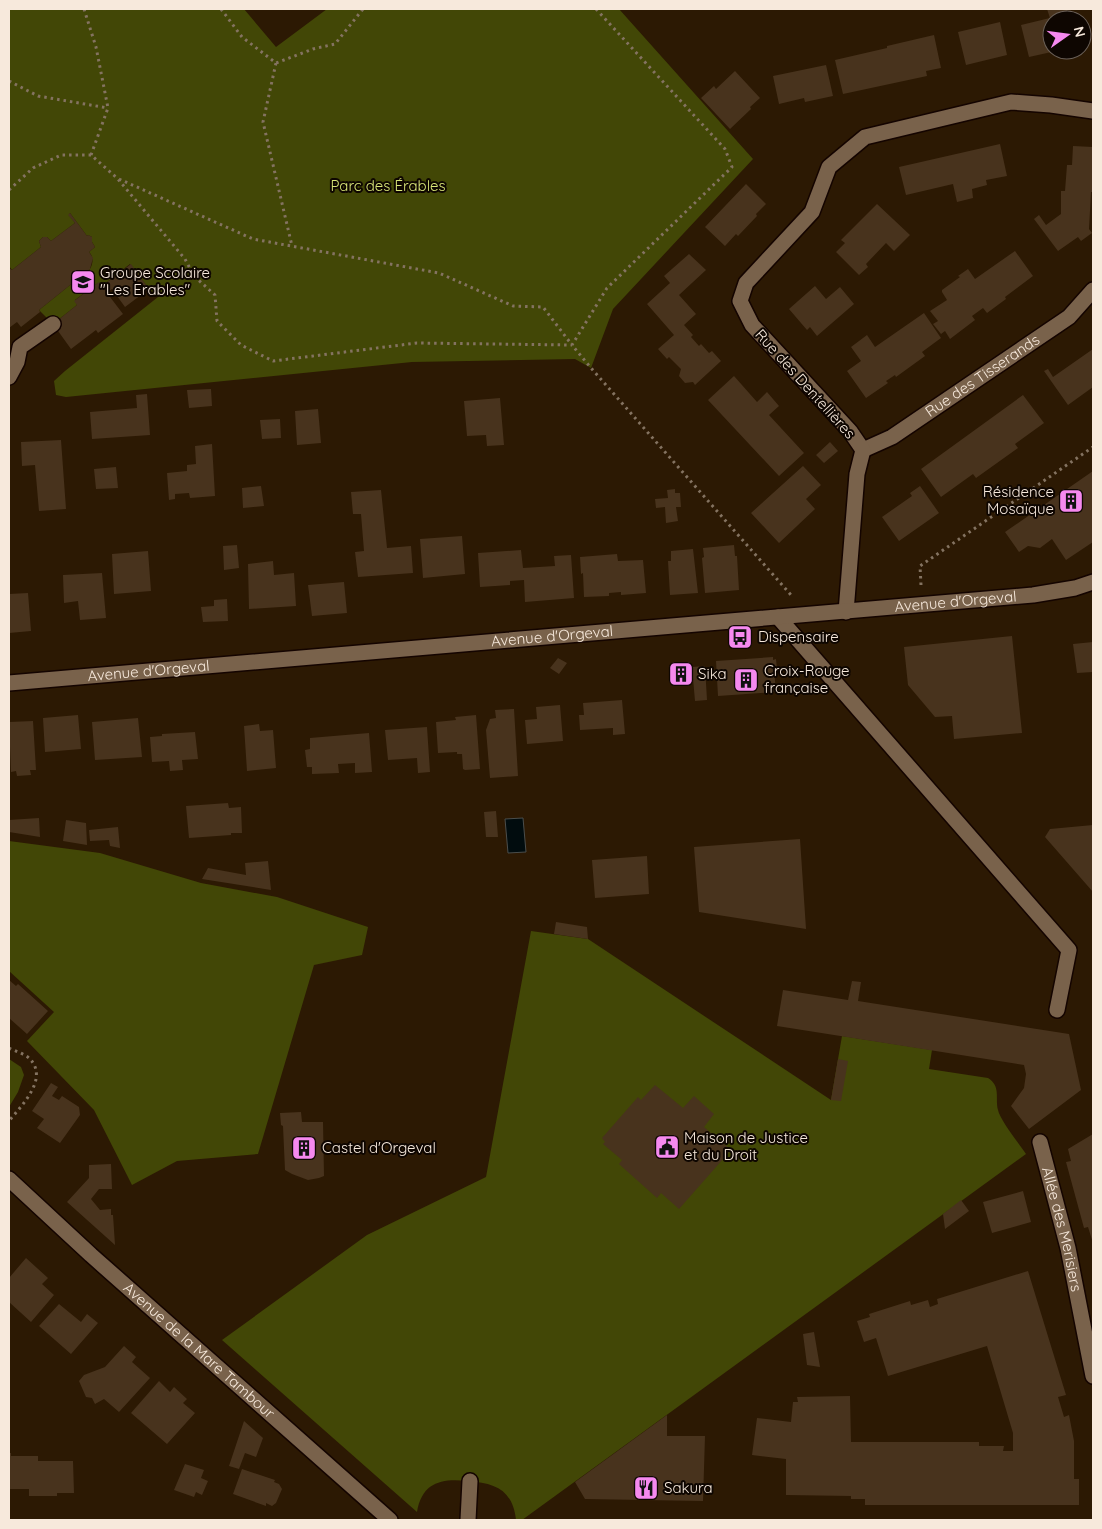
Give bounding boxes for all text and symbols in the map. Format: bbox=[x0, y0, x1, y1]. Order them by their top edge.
north arrow bbox=[1042, 10, 1092, 60]
text: N bbox=[1070, 25, 1090, 39]
park label: Parc des Érables bbox=[330, 176, 446, 195]
place label: Groupe Scolaire "Les Erables" bbox=[100, 263, 210, 299]
school or university icon: Groupe Scolaire "Les Erables" bbox=[70, 269, 96, 295]
street label: Rue des Dentellières bbox=[751, 325, 860, 442]
street label: Rue des Tisserands bbox=[921, 330, 1043, 421]
place label: Résidence Mosaïque bbox=[983, 482, 1054, 518]
building icon: Résidence Mosaïque bbox=[1058, 488, 1084, 514]
street label: Avenue d'Orgeval bbox=[894, 586, 1017, 616]
street label: Avenue d'Orgeval bbox=[490, 621, 614, 651]
bus stop icon: Dispensaire bbox=[727, 624, 753, 650]
place label: Dispensaire bbox=[758, 627, 839, 646]
street label: Avenue d'Orgeval bbox=[87, 656, 210, 685]
building icon: Sika bbox=[668, 661, 694, 687]
place label: Croix-Rouge française bbox=[764, 661, 850, 697]
place label: Sika bbox=[698, 664, 727, 683]
building icon: Croix-Rouge française bbox=[733, 667, 759, 693]
place label: Maison de Justice et du Droit bbox=[684, 1128, 808, 1164]
public building icon: Maison de Justice et du Droit bbox=[654, 1134, 680, 1160]
building icon: Castel d'Orgeval bbox=[291, 1135, 317, 1161]
place label: Castel d'Orgeval bbox=[322, 1138, 436, 1157]
street label: Allée des Merisiers bbox=[1038, 1165, 1086, 1293]
street label: Avenue de la Mare Tambour bbox=[120, 1278, 279, 1423]
restaurant icon: Sakura bbox=[633, 1475, 659, 1501]
place label: Sakura bbox=[664, 1478, 713, 1497]

